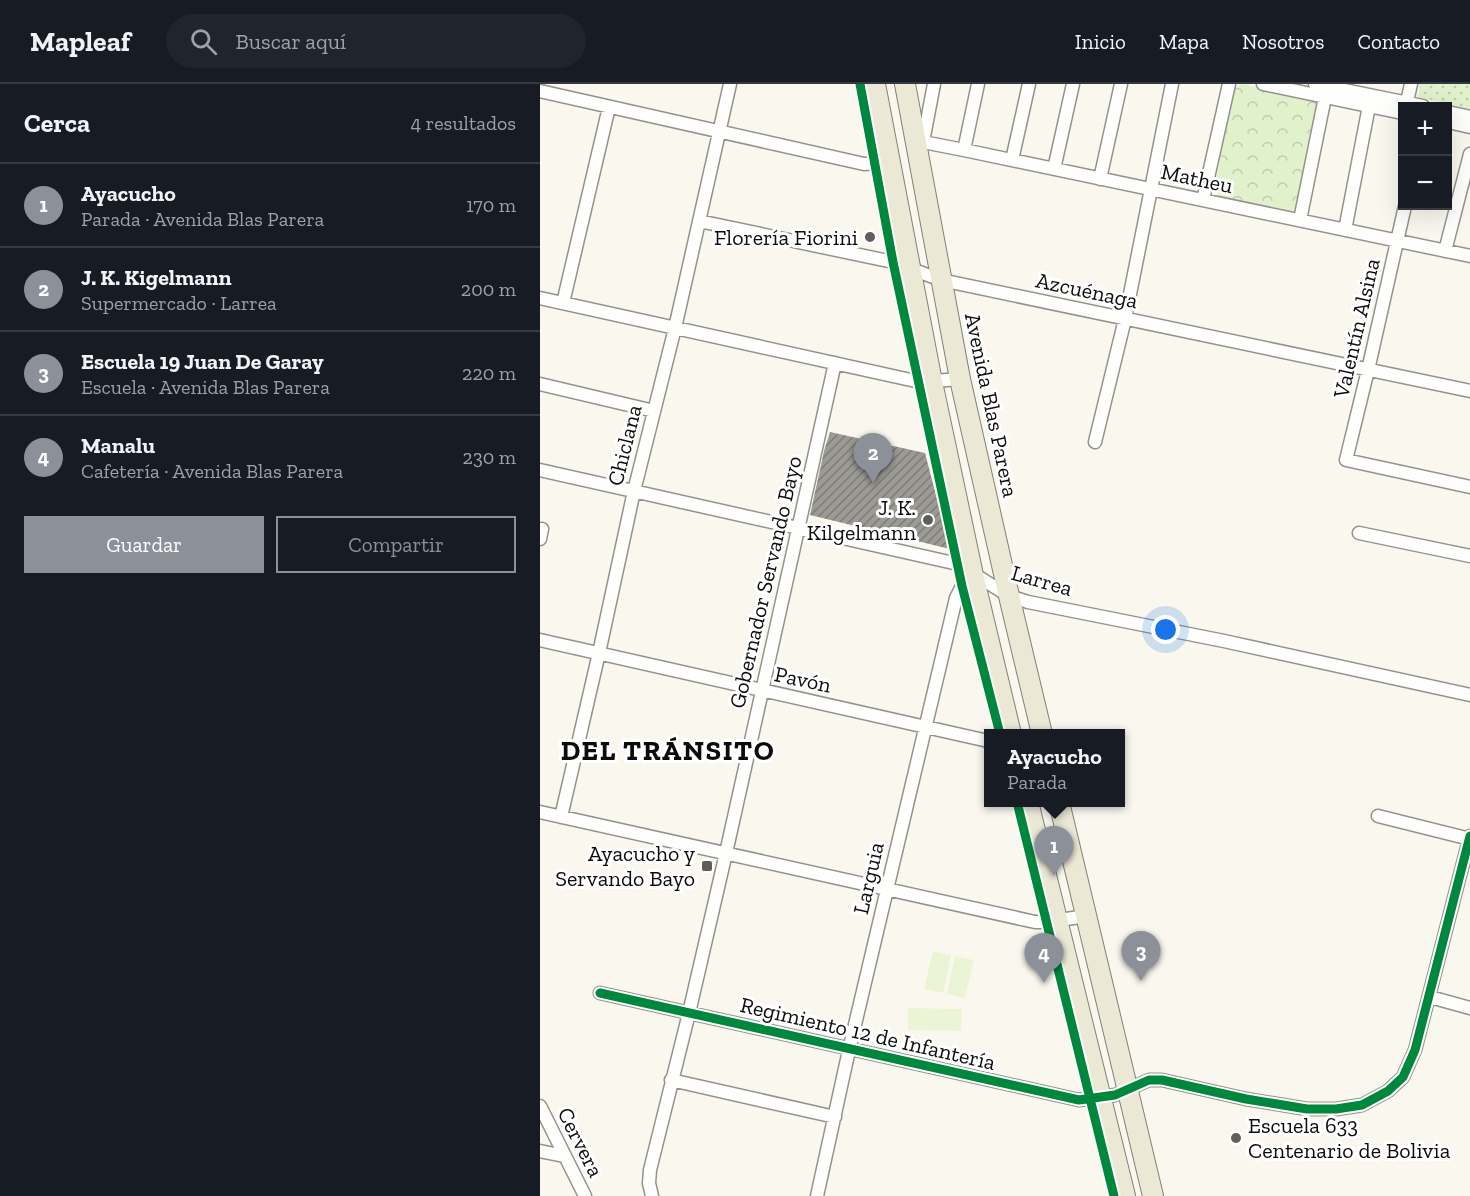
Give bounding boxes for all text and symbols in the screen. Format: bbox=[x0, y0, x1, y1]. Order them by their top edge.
search box bbox=[166, 14, 586, 68]
text: Mapleaf bbox=[30, 25, 130, 58]
icon: search bbox=[187, 25, 220, 58]
text: Buscar aquí bbox=[235, 28, 346, 55]
text: Inicio bbox=[1075, 29, 1126, 54]
text: Mapa bbox=[1159, 29, 1209, 54]
text: Nosotros bbox=[1242, 29, 1324, 54]
text: Contacto bbox=[1357, 29, 1440, 54]
map controls bbox=[1398, 102, 1452, 210]
button: + bbox=[1398, 102, 1452, 156]
text: Cerca bbox=[24, 107, 90, 139]
text: 4 resultados bbox=[411, 111, 516, 135]
button: − bbox=[1398, 156, 1452, 210]
street label: Matheu bbox=[1158, 158, 1236, 199]
text: Ayacucho bbox=[81, 180, 176, 207]
text: 1 bbox=[39, 193, 48, 217]
text: 170 m bbox=[466, 193, 516, 217]
text: Parada · Avenida Blas Parera bbox=[81, 207, 324, 231]
place label: Florería Fiorini bbox=[714, 224, 858, 251]
marker: Florería Fiorini bbox=[863, 230, 877, 244]
street label: Valentín Alsina bbox=[1327, 255, 1386, 402]
text: J. K. Kigelmann bbox=[81, 264, 232, 291]
street label: Azcuénaga bbox=[1034, 267, 1141, 315]
text: 2 bbox=[38, 277, 49, 301]
text: 200 m bbox=[461, 277, 516, 301]
text: Supermercado · Larrea bbox=[81, 291, 277, 315]
street label: Avenida Blas Parera bbox=[959, 310, 1024, 500]
text: Escuela 19 Juan De Garay bbox=[81, 348, 324, 375]
text: 3 bbox=[38, 361, 49, 385]
text: 220 m bbox=[462, 361, 516, 385]
text: Escuela · Avenida Blas Parera bbox=[81, 375, 330, 399]
street label: Chiclana bbox=[601, 401, 648, 488]
text: Manalu bbox=[81, 432, 155, 459]
pin: 2 bbox=[854, 434, 892, 483]
text: 4 bbox=[38, 445, 49, 469]
text: 230 m bbox=[463, 445, 516, 469]
street label: Gobernador Servando Bayo bbox=[723, 453, 808, 711]
text: Cafetería · Avenida Blas Parera bbox=[81, 459, 343, 483]
place label: J. K. Kilgelmann bbox=[807, 494, 916, 546]
marker: J. K. Kilgelmann bbox=[921, 513, 935, 527]
button: Guardar bbox=[24, 516, 264, 573]
button: Compartir bbox=[276, 516, 516, 573]
street label: Larrea bbox=[1008, 559, 1076, 602]
your location bbox=[1151, 615, 1180, 644]
street label: Pavón bbox=[772, 660, 834, 699]
popup bbox=[984, 729, 1125, 807]
district label: DEL TRÁNSITO bbox=[561, 734, 775, 767]
text: Ayacucho bbox=[1007, 743, 1102, 770]
text: Parada bbox=[1007, 770, 1067, 794]
pin: 1 bbox=[1034, 826, 1074, 876]
street label: Larguia bbox=[847, 839, 890, 917]
place label: Ayacucho y Servando Bayo bbox=[555, 840, 696, 892]
marker: Ayacucho y Servando Bayo bbox=[700, 859, 714, 873]
pin: 3 bbox=[1122, 932, 1160, 981]
pin: 4 bbox=[1024, 934, 1064, 983]
street label: Regimiento 12 de Infantería bbox=[738, 991, 998, 1076]
street label: Cervera bbox=[552, 1103, 610, 1182]
place label: Escuela 633 Centenario de Bolivia bbox=[1248, 1112, 1451, 1164]
marker: Escuela 633 Centenario de Bolivia bbox=[1229, 1131, 1243, 1145]

